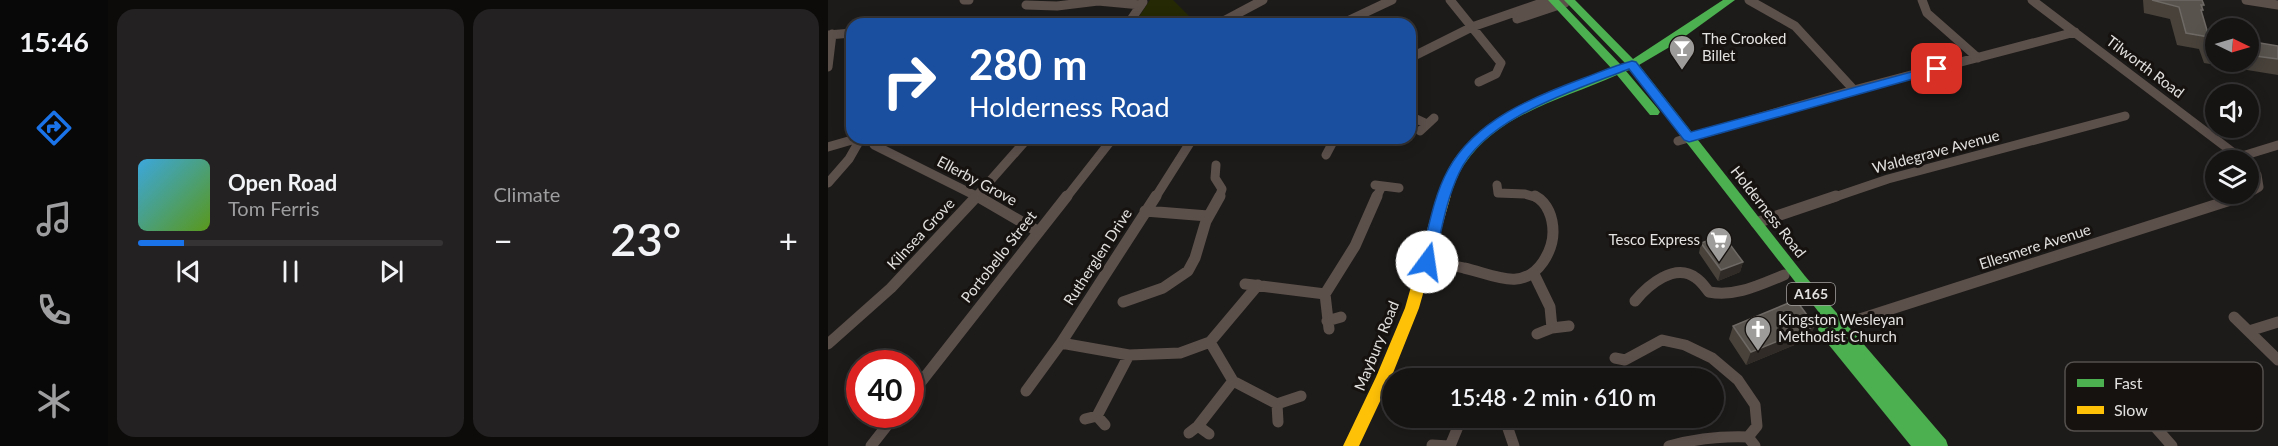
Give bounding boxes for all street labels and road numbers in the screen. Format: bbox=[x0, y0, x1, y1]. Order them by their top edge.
street label: Tilworth Road bbox=[2103, 31, 2188, 101]
street label: Waldegrave Avenue bbox=[1870, 125, 2001, 177]
street label: Ellerby Grove bbox=[934, 151, 1021, 209]
street label: Holderness Road bbox=[1727, 162, 1810, 261]
street label: Kilnsea Grove bbox=[883, 194, 958, 273]
street label: Rutherglen Drive bbox=[1059, 205, 1135, 308]
street label: Portobello Street bbox=[957, 206, 1040, 306]
street label: Ellesmere Avenue bbox=[1977, 219, 2093, 273]
road number: A165 bbox=[1787, 283, 1835, 305]
street label: Maybury Road bbox=[1350, 298, 1402, 393]

